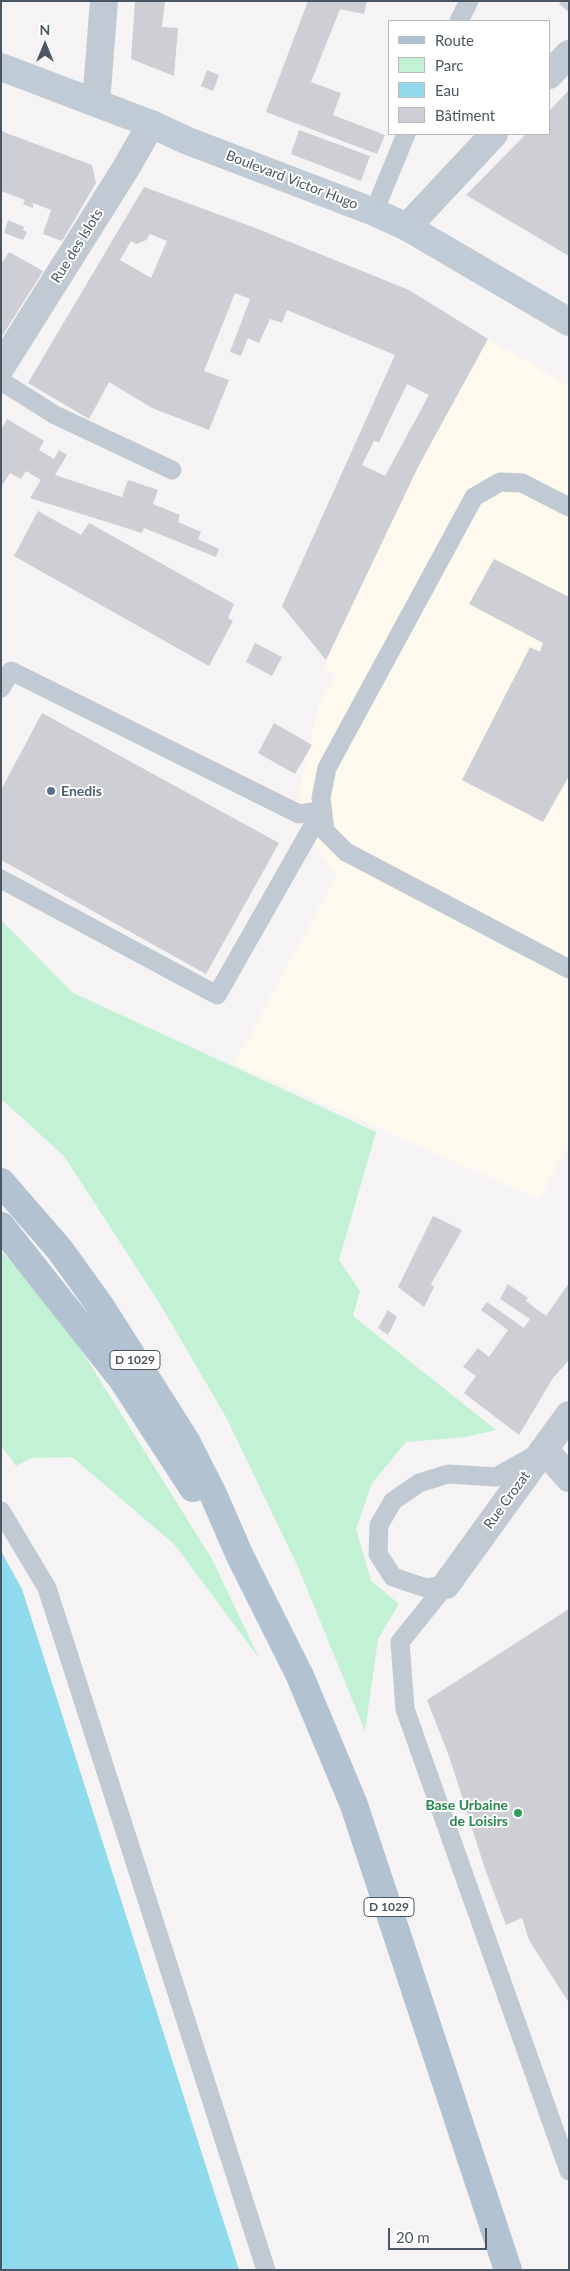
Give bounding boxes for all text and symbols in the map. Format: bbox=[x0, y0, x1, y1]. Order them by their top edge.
north arrow bbox=[20, 20, 70, 70]
legend bbox=[388, 20, 550, 135]
text: N bbox=[40, 21, 50, 38]
text: Route bbox=[435, 31, 474, 49]
text: Parc bbox=[435, 56, 464, 74]
text: Eau bbox=[435, 81, 459, 99]
text: Bâtiment bbox=[435, 106, 495, 124]
street label: Boulevard Victor Hugo bbox=[224, 147, 360, 213]
street label: Rue des Islots bbox=[48, 206, 106, 286]
place label: Enedis bbox=[61, 783, 102, 799]
marker: Enedis bbox=[45, 785, 57, 797]
road number: D 1029 bbox=[110, 1350, 160, 1370]
street label: Rue Crozat bbox=[480, 1468, 534, 1532]
place label: Base Urbaine de Loisirs bbox=[425, 1797, 508, 1830]
marker: Base Urbaine de Loisirs bbox=[512, 1807, 524, 1819]
road number: D 1029 bbox=[364, 1898, 414, 1916]
scale bar bbox=[390, 2218, 489, 2250]
text: 20 m bbox=[396, 2228, 430, 2246]

